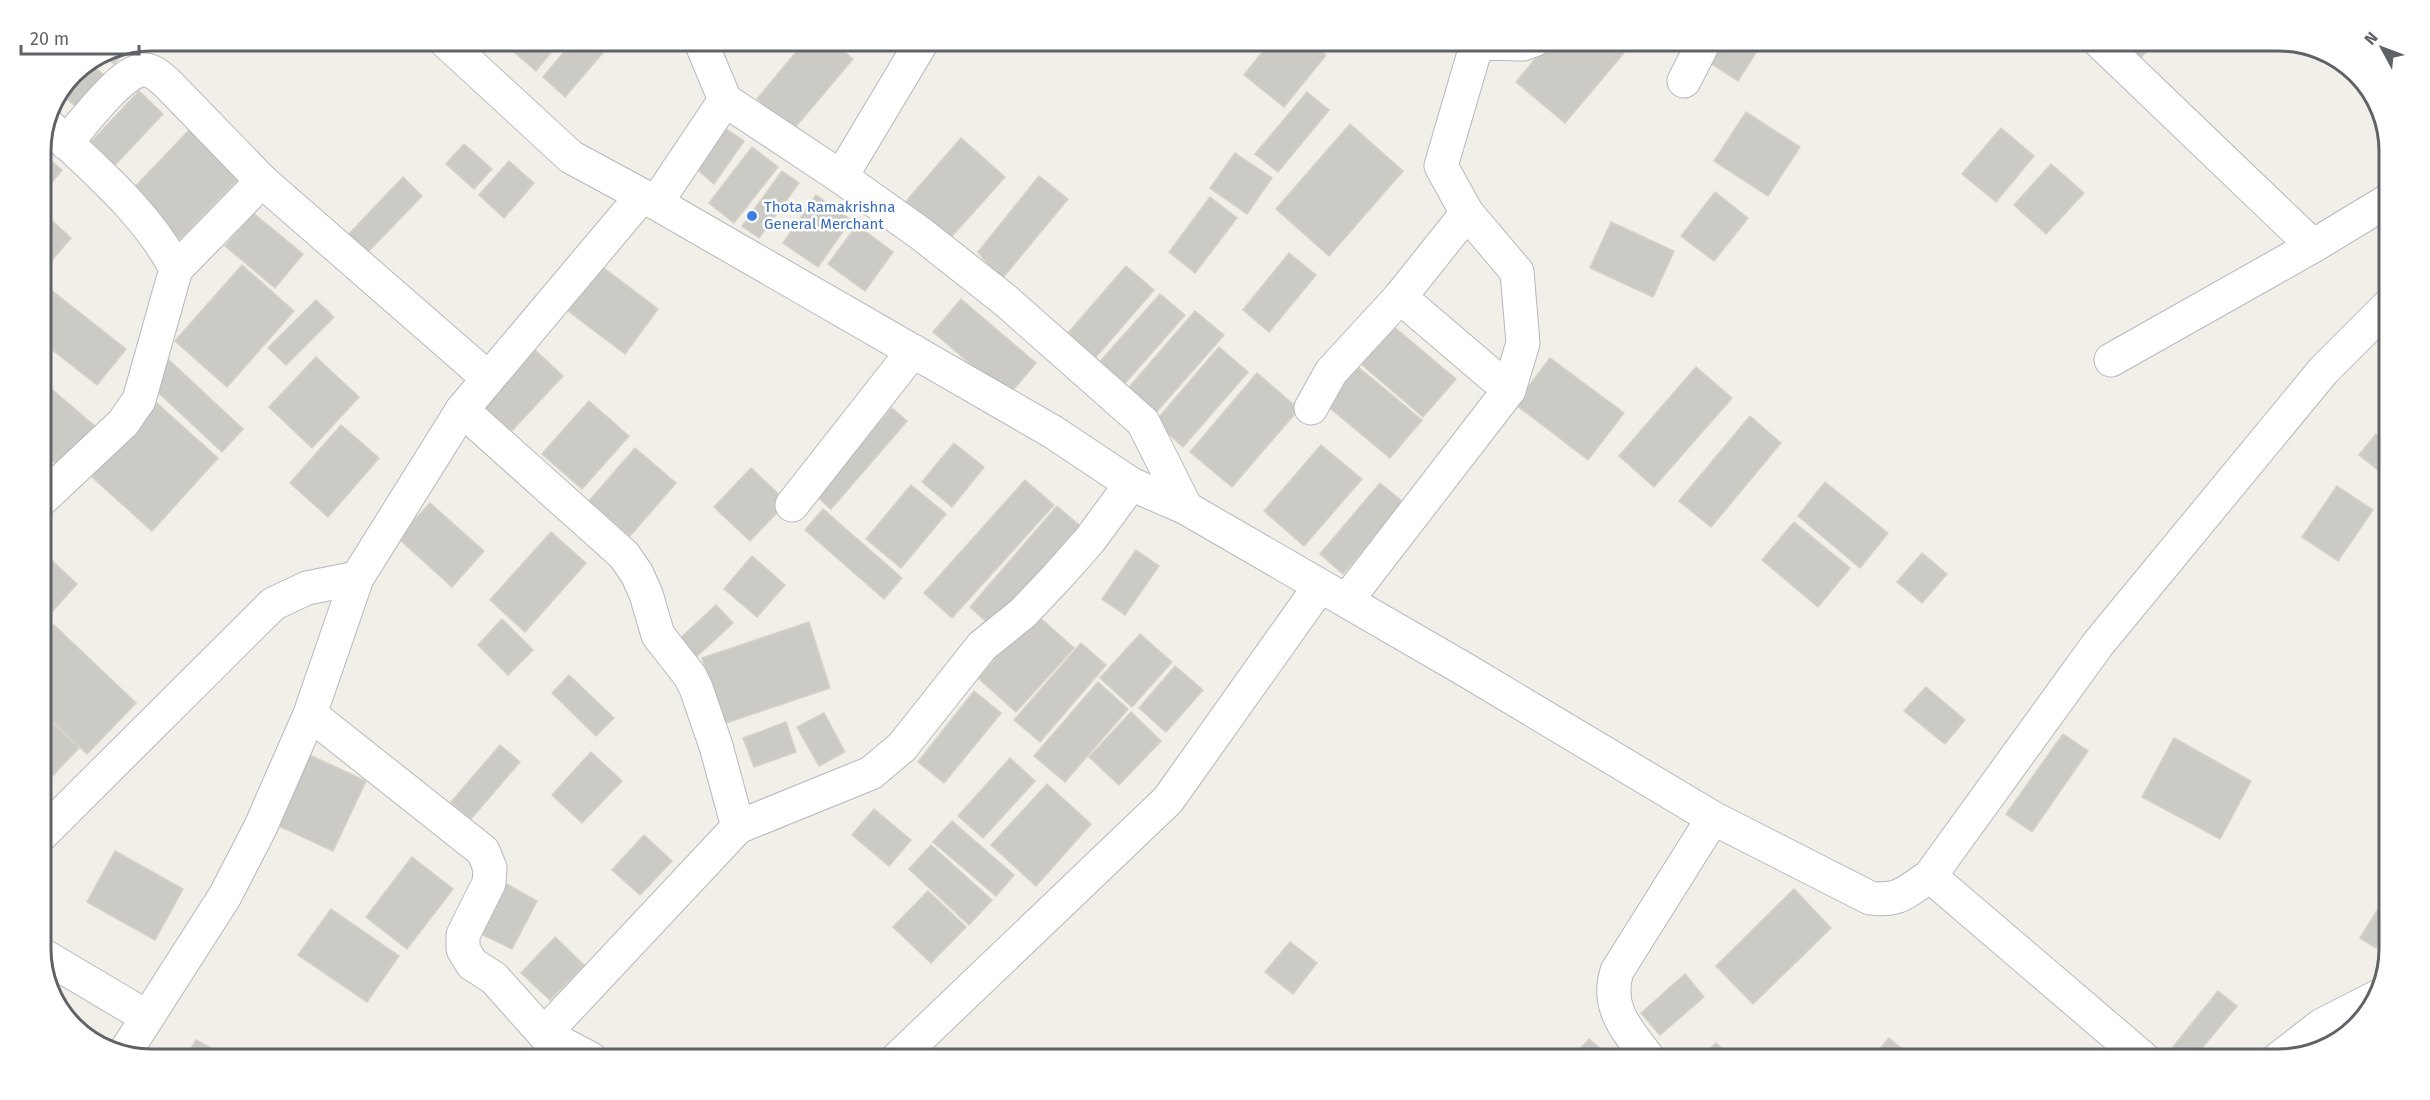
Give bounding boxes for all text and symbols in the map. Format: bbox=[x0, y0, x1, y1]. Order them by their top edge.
scale bar bbox=[21, 18, 140, 56]
north arrow bbox=[2352, 18, 2412, 78]
text: 20 m bbox=[30, 28, 69, 50]
text: N bbox=[2360, 28, 2382, 49]
place label: Thota Ramakrishna General Merchant bbox=[764, 198, 895, 233]
marker: Thota Ramakrishna General Merchant bbox=[745, 209, 759, 223]

